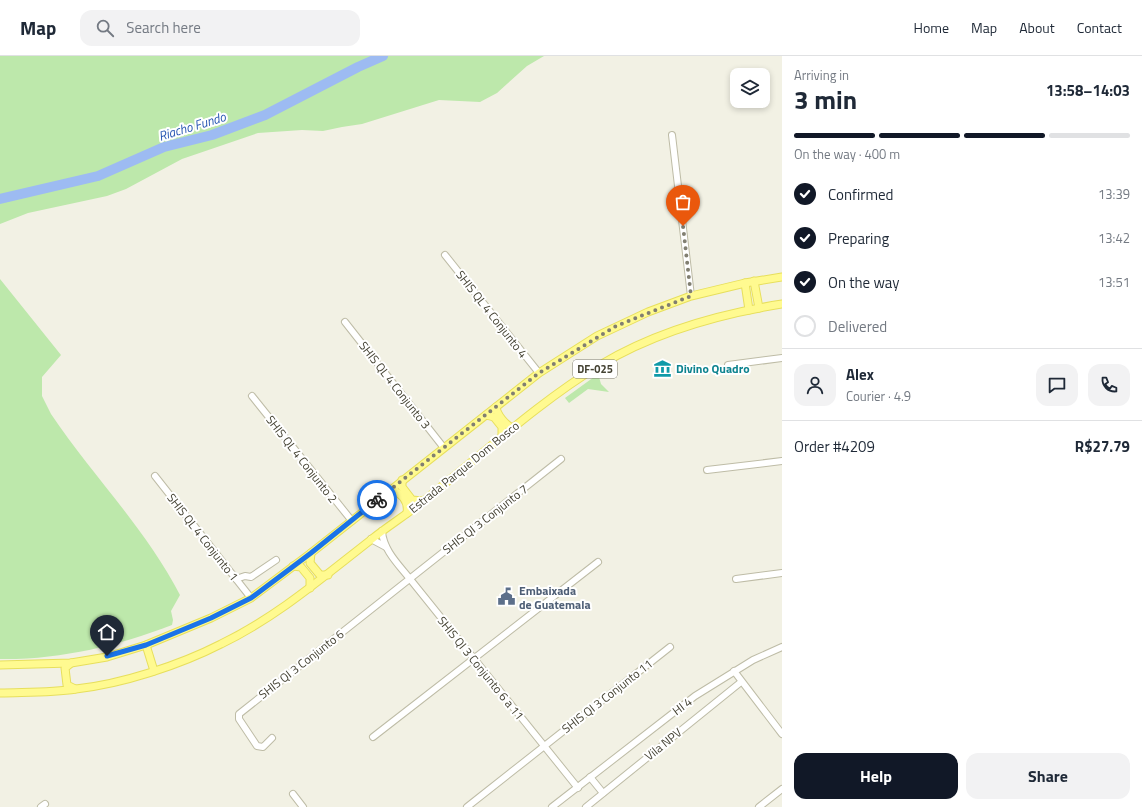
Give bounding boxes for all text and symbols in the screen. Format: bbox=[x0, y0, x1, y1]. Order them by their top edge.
search box bbox=[80, 10, 360, 46]
text: Map bbox=[20, 13, 56, 42]
text: Search here bbox=[126, 16, 201, 39]
icon: search bbox=[94, 17, 116, 39]
text: Home bbox=[914, 17, 949, 38]
text: Map bbox=[971, 17, 997, 38]
text: About bbox=[1019, 17, 1055, 38]
text: Contact bbox=[1077, 17, 1122, 38]
text: Arriving in bbox=[794, 65, 849, 85]
map controls bbox=[730, 68, 770, 108]
button: layers bbox=[730, 68, 770, 108]
text: 13:58–14:03 bbox=[1046, 79, 1130, 102]
text: 3 min bbox=[794, 80, 857, 119]
water label: Riacho Fundo bbox=[156, 106, 229, 146]
text: On the way · 400 m bbox=[794, 144, 900, 164]
icon: check bbox=[794, 183, 816, 205]
text: Confirmed bbox=[828, 183, 893, 206]
text: 13:39 bbox=[1098, 184, 1130, 204]
pin bbox=[666, 185, 700, 226]
icon: bag bbox=[672, 191, 694, 213]
icon: check bbox=[794, 227, 816, 249]
text: Preparing bbox=[828, 227, 889, 250]
text: 13:42 bbox=[1098, 228, 1130, 248]
street label: SHIS QL 4 Conjunto 4 bbox=[452, 266, 533, 362]
icon: check bbox=[794, 271, 816, 293]
text: On the way bbox=[828, 271, 900, 294]
text: 13:51 bbox=[1098, 272, 1130, 292]
text: Delivered bbox=[828, 315, 887, 338]
street label: SHIS QL 4 Conjunto 3 bbox=[355, 337, 435, 433]
museum icon: Divino Quadro bbox=[653, 358, 673, 378]
place label: Divino Quadro bbox=[676, 359, 750, 378]
road number: DF-025 bbox=[573, 360, 617, 378]
text: Alex bbox=[846, 363, 874, 386]
button: person bbox=[794, 364, 836, 406]
button: chat bbox=[1036, 364, 1078, 406]
button: phone bbox=[1088, 364, 1130, 406]
text: Courier · 4.9 bbox=[846, 386, 911, 406]
street label: SHIS QL 4 Conjunto 2 bbox=[262, 411, 342, 507]
street label: Estrada Parque Dom Bosco bbox=[405, 416, 523, 518]
text: Order #4209 bbox=[794, 435, 875, 458]
text: R$27.79 bbox=[1075, 435, 1130, 458]
street label: SHIS QI 3 Conjunto 7 bbox=[438, 479, 532, 559]
courier bbox=[357, 480, 397, 520]
street label: SHIS QL 4 Conjunto 1 bbox=[163, 489, 243, 585]
icon: bike bbox=[366, 489, 388, 511]
place label: Embaixada de Guatemala bbox=[519, 581, 591, 614]
public building icon: Embaixada de Guatemala bbox=[496, 587, 516, 607]
street label: SHIS QI 3 Conjunto 6 a 11 bbox=[433, 612, 529, 724]
pin bbox=[90, 615, 124, 656]
icon: home bbox=[96, 621, 118, 643]
street label: SHIS QI 3 Conjunto 6 bbox=[254, 624, 348, 704]
street label: SHIS QI 3 Conjunto 11 bbox=[557, 654, 657, 738]
street label: HI 4 bbox=[668, 692, 696, 720]
street label: Vila NPV bbox=[640, 723, 686, 765]
button: Help bbox=[794, 753, 958, 799]
button: Share bbox=[966, 753, 1130, 799]

